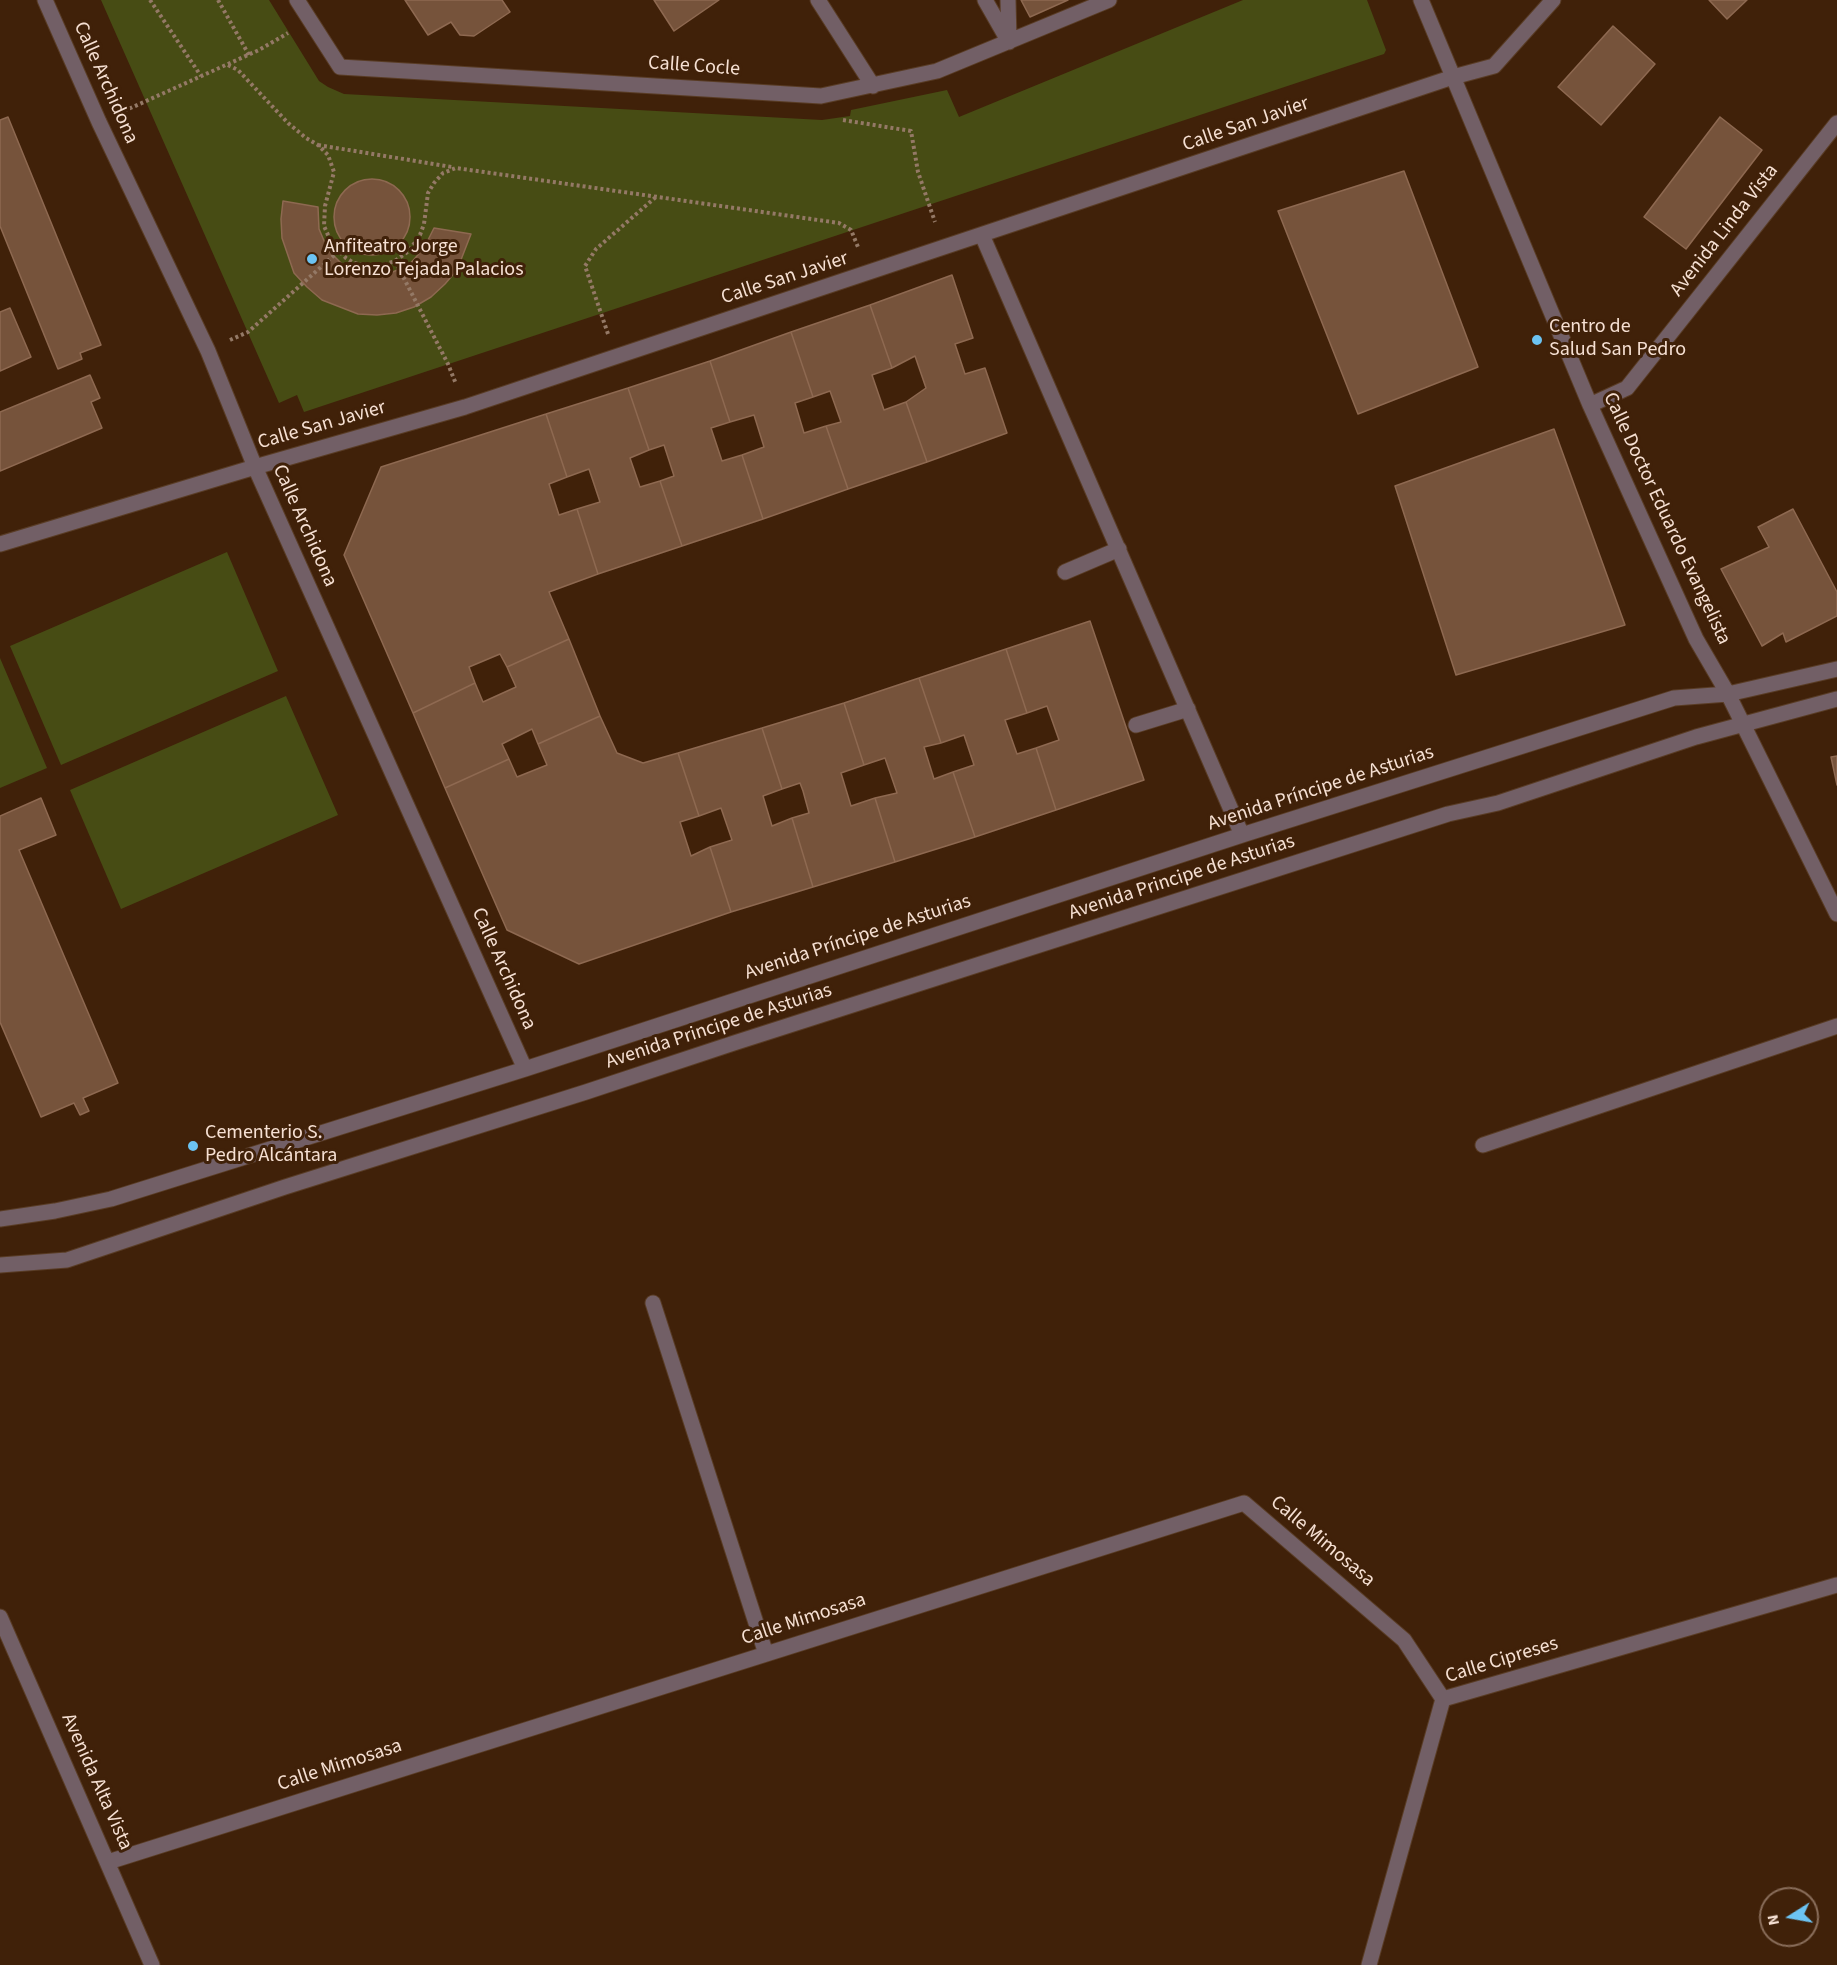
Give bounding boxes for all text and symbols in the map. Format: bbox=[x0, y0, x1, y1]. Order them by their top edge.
street label: Calle Archidona bbox=[67, 18, 143, 148]
street label: Calle Cocle bbox=[647, 52, 741, 82]
street label: Calle San Javier bbox=[1180, 92, 1312, 158]
street label: Avenida Linda Vista bbox=[1666, 160, 1784, 302]
place label: Anfiteatro Jorge Lorenzo Tejada Palacios bbox=[324, 236, 524, 283]
street label: Calle San Javier bbox=[718, 247, 852, 311]
marker: Anfiteatro Jorge Lorenzo Tejada Palacios bbox=[305, 252, 319, 266]
place label: Centro de Salud San Pedro bbox=[1549, 316, 1686, 363]
marker: Centro de Salud San Pedro bbox=[1530, 333, 1544, 347]
street label: Calle Doctor Eduardo Evangelista bbox=[1597, 389, 1735, 649]
street label: Calle San Javier bbox=[255, 396, 389, 456]
street label: Calle Archidona bbox=[266, 461, 342, 591]
street label: Avenida Príncipe de Asturias bbox=[1205, 741, 1437, 837]
street label: Avenida Principe de Asturias bbox=[1066, 830, 1298, 926]
street label: Avenida Príncipe de Asturias bbox=[742, 890, 974, 986]
street label: Calle Archidona bbox=[465, 904, 541, 1034]
street label: Avenida Principe de Asturias bbox=[603, 979, 835, 1075]
place label: Cementerio S. Pedro Alcántara bbox=[205, 1122, 337, 1169]
marker: Cementerio S. Pedro Alcántara bbox=[186, 1139, 200, 1153]
street label: Calle Mimosasa bbox=[1265, 1491, 1379, 1593]
street label: Calle Mimosasa bbox=[739, 1589, 869, 1651]
street label: Calle Cipreses bbox=[1443, 1633, 1561, 1689]
street label: Avenida Alta Vista bbox=[55, 1710, 137, 1854]
street label: Calle Mimosasa bbox=[275, 1735, 405, 1797]
north arrow bbox=[1759, 1887, 1819, 1947]
text: N bbox=[1761, 1913, 1785, 1927]

